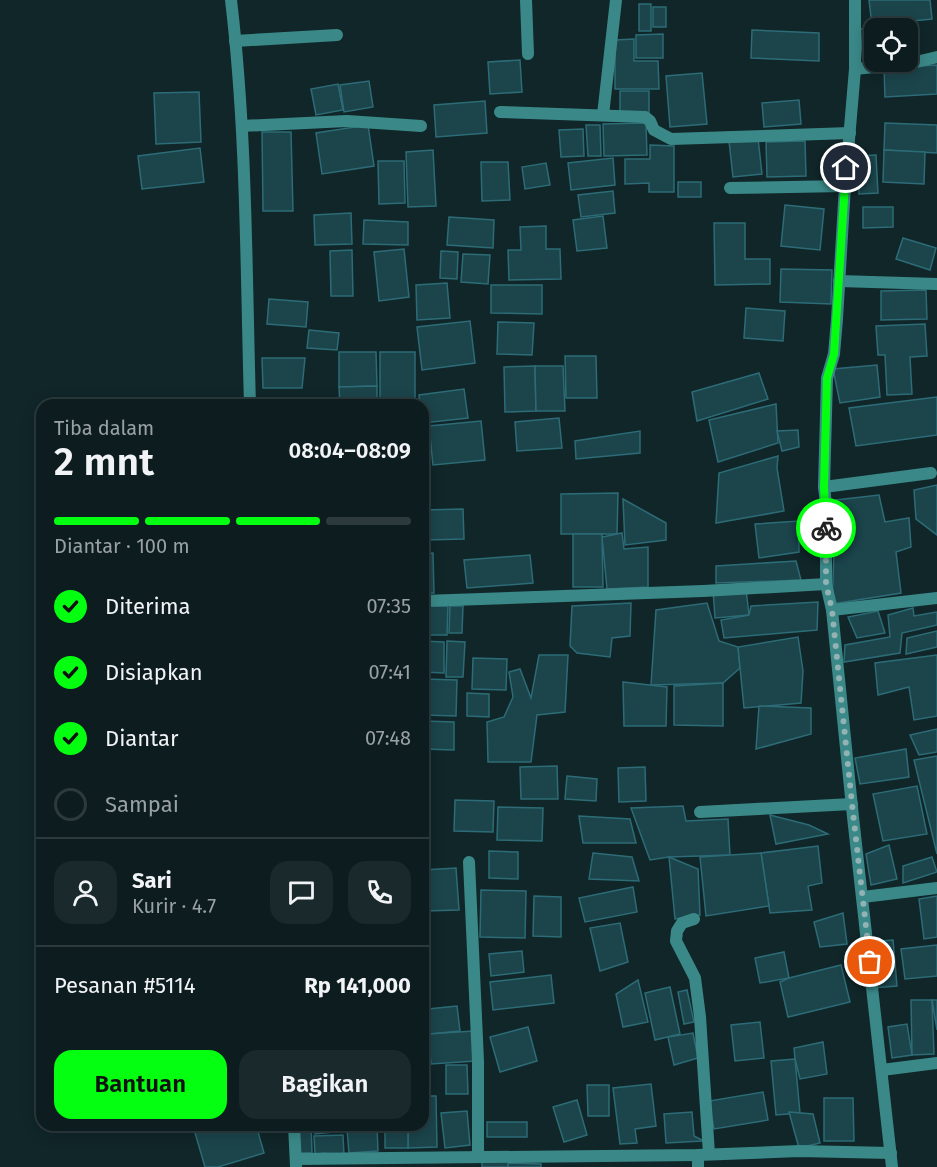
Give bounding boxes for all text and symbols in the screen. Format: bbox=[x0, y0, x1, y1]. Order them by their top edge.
map controls bbox=[864, 18, 918, 72]
button: locate bbox=[864, 18, 918, 72]
pin bbox=[820, 142, 871, 193]
icon: home bbox=[829, 151, 862, 184]
text: Tiba dalam bbox=[54, 416, 154, 440]
text: 08:04–08:09 bbox=[289, 437, 411, 464]
text: 2 mnt bbox=[54, 439, 154, 485]
courier bbox=[796, 498, 856, 558]
icon: bike bbox=[810, 512, 843, 545]
text: Diantar · 100 m bbox=[54, 534, 190, 558]
icon: check bbox=[54, 590, 87, 623]
text: Diterima bbox=[105, 593, 191, 620]
text: 07:35 bbox=[366, 594, 411, 618]
icon: check bbox=[54, 656, 87, 689]
text: Disiapkan bbox=[105, 659, 203, 686]
text: 07:41 bbox=[369, 660, 411, 684]
icon: check bbox=[54, 722, 87, 755]
text: Diantar bbox=[105, 725, 178, 752]
text: 07:48 bbox=[365, 726, 411, 750]
text: Sampai bbox=[105, 791, 179, 818]
button: person bbox=[54, 861, 117, 924]
button: chat bbox=[270, 861, 333, 924]
button: phone bbox=[348, 861, 411, 924]
text: Sari bbox=[132, 867, 172, 894]
text: Kurir · 4.7 bbox=[132, 894, 216, 918]
pin bbox=[844, 936, 895, 987]
icon: bag bbox=[853, 945, 886, 978]
text: Pesanan #5114 bbox=[54, 972, 195, 999]
text: Rp 141,000 bbox=[304, 972, 411, 999]
button: Bantuan bbox=[54, 1050, 227, 1119]
button: Bagikan bbox=[239, 1050, 411, 1119]

